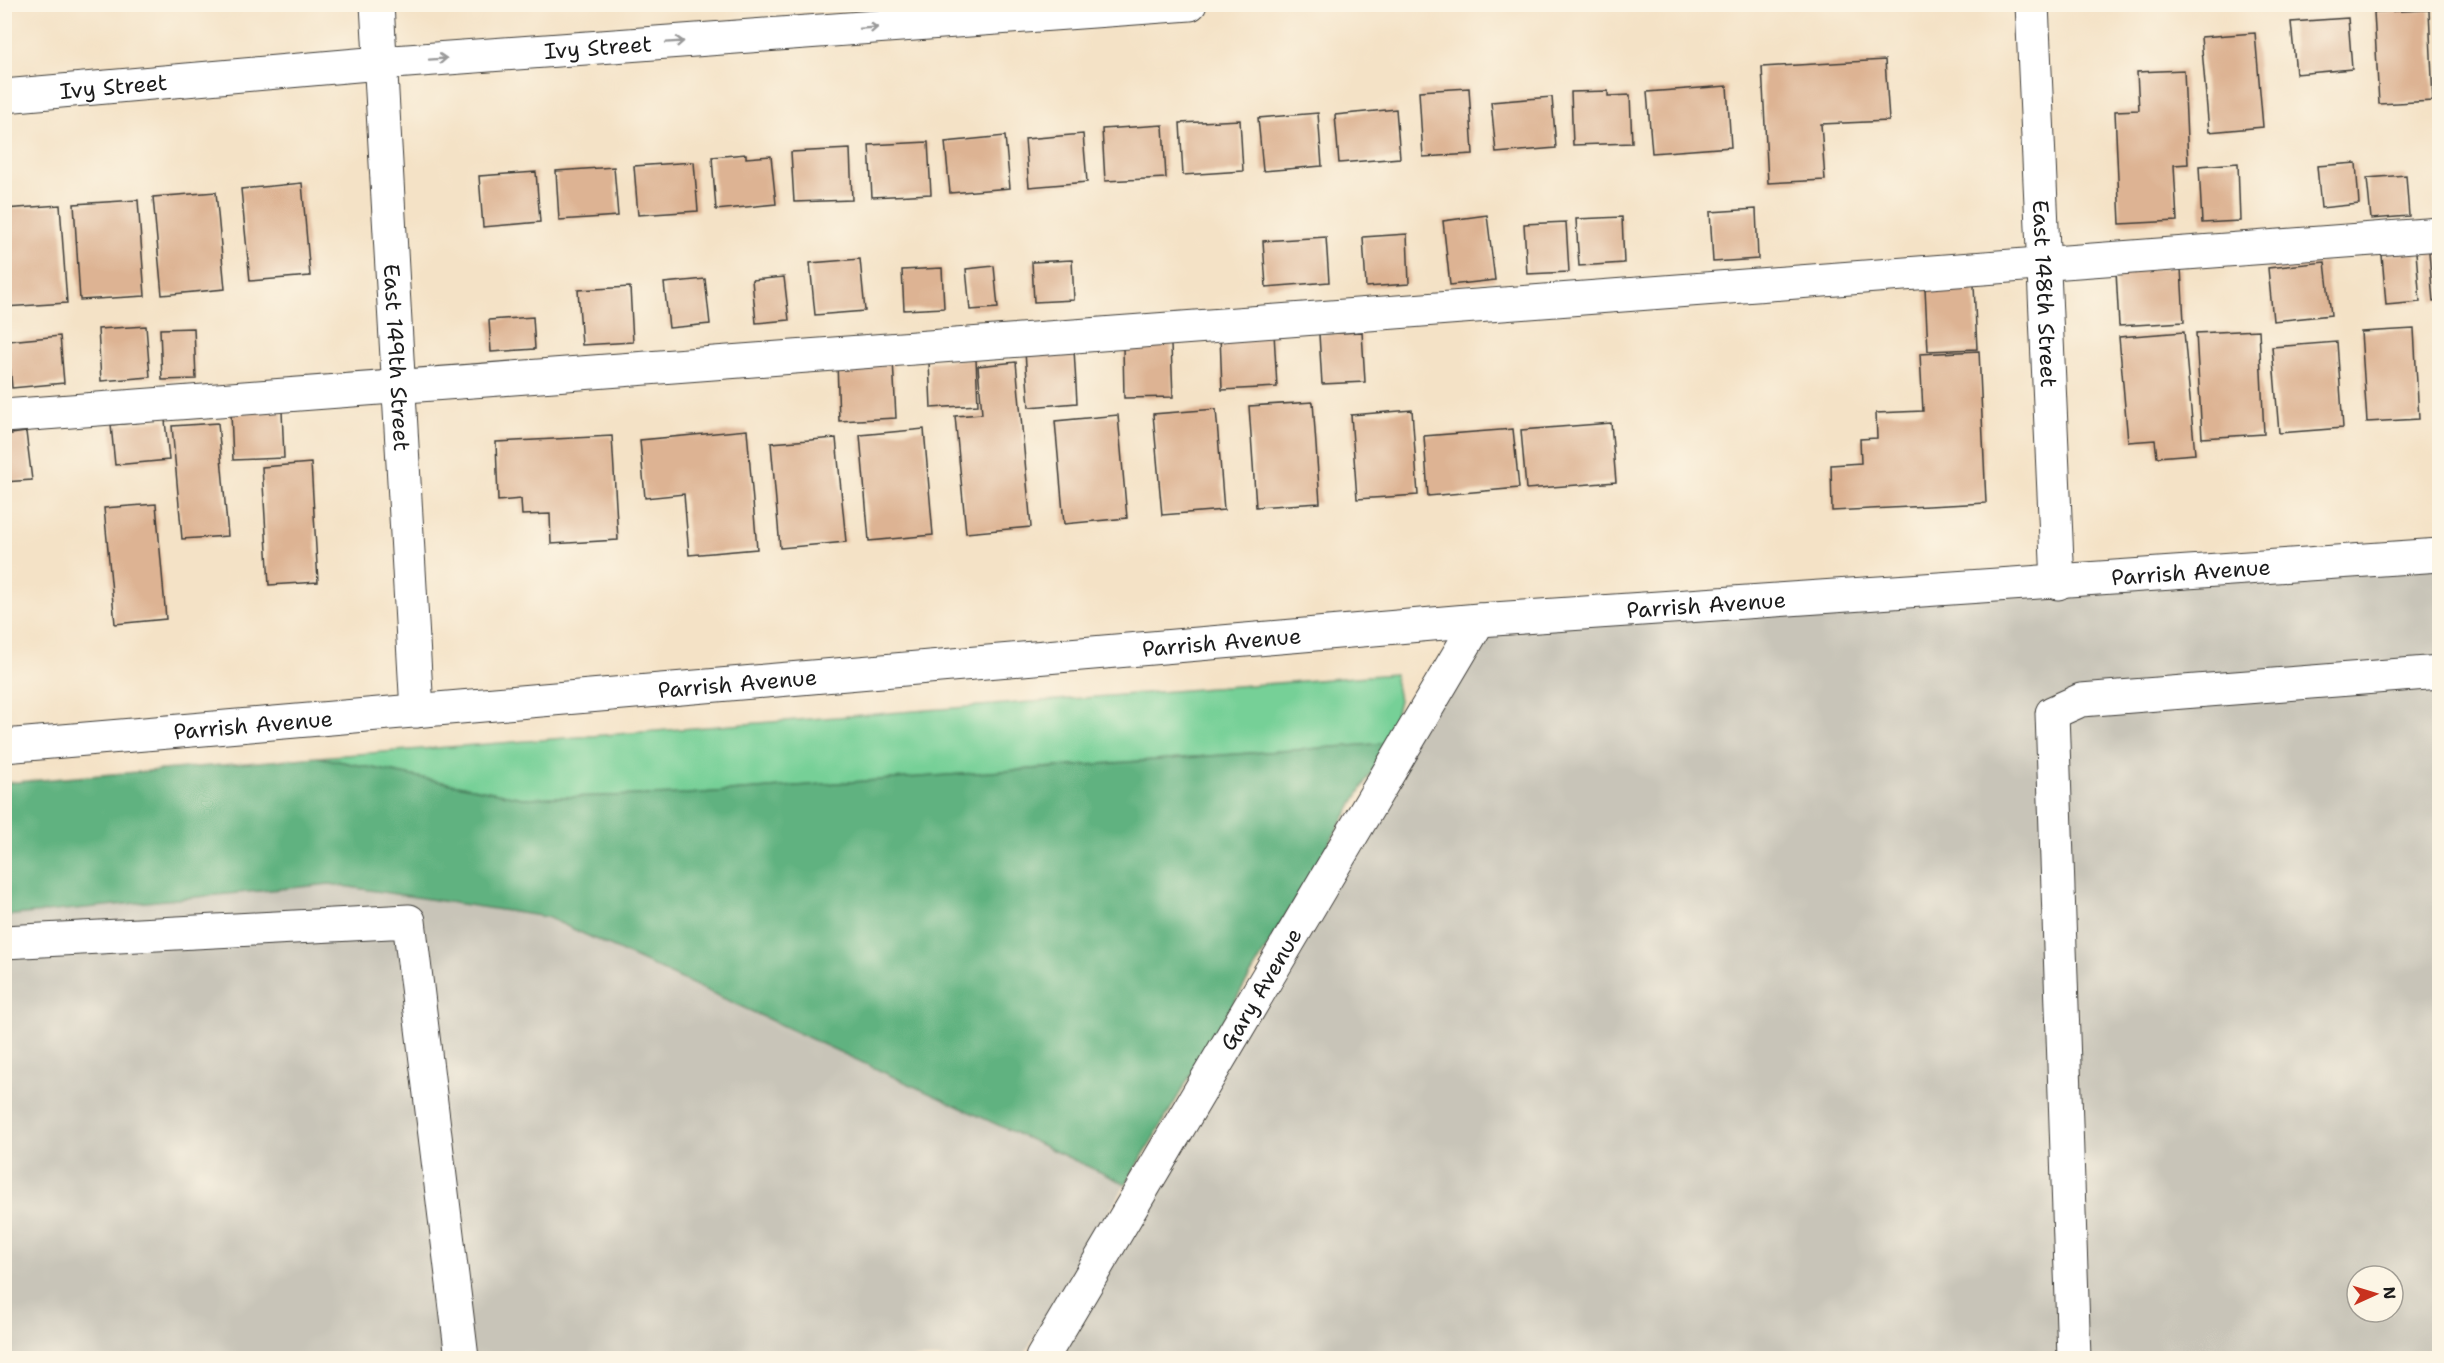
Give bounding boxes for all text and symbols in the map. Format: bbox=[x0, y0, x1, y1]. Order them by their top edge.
one-way arrow bbox=[859, 22, 879, 33]
street label: Ivy Street bbox=[543, 29, 653, 66]
one-way arrow bbox=[664, 36, 684, 47]
one-way arrow bbox=[428, 53, 448, 64]
street label: Ivy Street bbox=[59, 68, 169, 106]
street label: East 148th Street bbox=[2026, 199, 2063, 388]
street label: East 149th Street bbox=[377, 263, 416, 452]
street label: Parrish Avenue bbox=[2110, 552, 2272, 592]
street label: Parrish Avenue bbox=[1625, 585, 1787, 625]
street label: Parrish Avenue bbox=[1141, 621, 1302, 664]
street label: Parrish Avenue bbox=[657, 663, 818, 705]
street label: Parrish Avenue bbox=[172, 704, 334, 746]
street label: Gary Avenue bbox=[1213, 923, 1309, 1056]
north arrow bbox=[2345, 1264, 2405, 1324]
text: N bbox=[2379, 1286, 2400, 1300]

